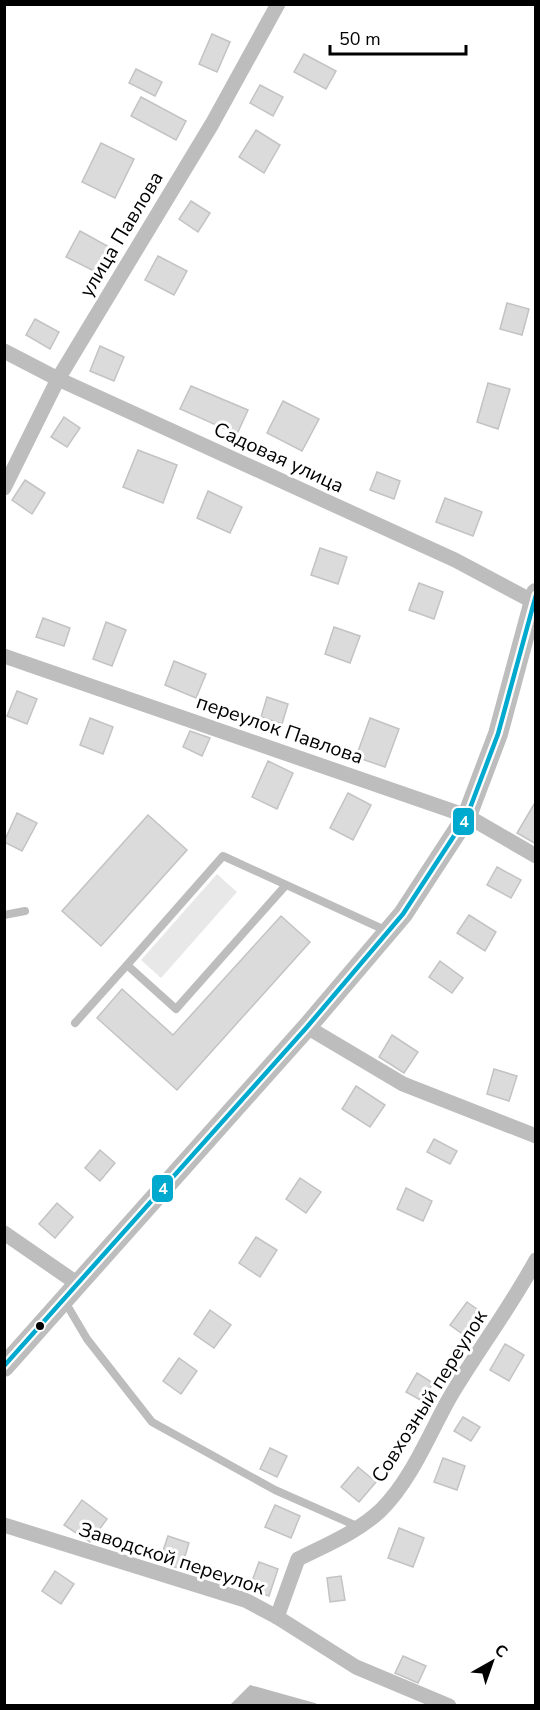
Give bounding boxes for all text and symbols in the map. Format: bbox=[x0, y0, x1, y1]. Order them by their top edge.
scale bar bbox=[330, 18, 466, 56]
text: 50 m bbox=[339, 27, 381, 51]
street label: улица Павлова bbox=[73, 166, 170, 302]
street label: Садовая улица bbox=[209, 416, 348, 499]
street label: переулок Павлова bbox=[193, 688, 367, 771]
line badge: 4 bbox=[452, 807, 475, 836]
text: 4 bbox=[459, 811, 469, 833]
line badge: 4 bbox=[151, 1174, 174, 1203]
text: 4 bbox=[158, 1178, 168, 1200]
street label: Совхозный переулок bbox=[365, 1304, 494, 1488]
unlabelled marker bbox=[34, 1320, 46, 1332]
street label: Заводской переулок bbox=[75, 1516, 269, 1601]
north arrow bbox=[462, 1632, 522, 1692]
text: С bbox=[490, 1639, 512, 1663]

